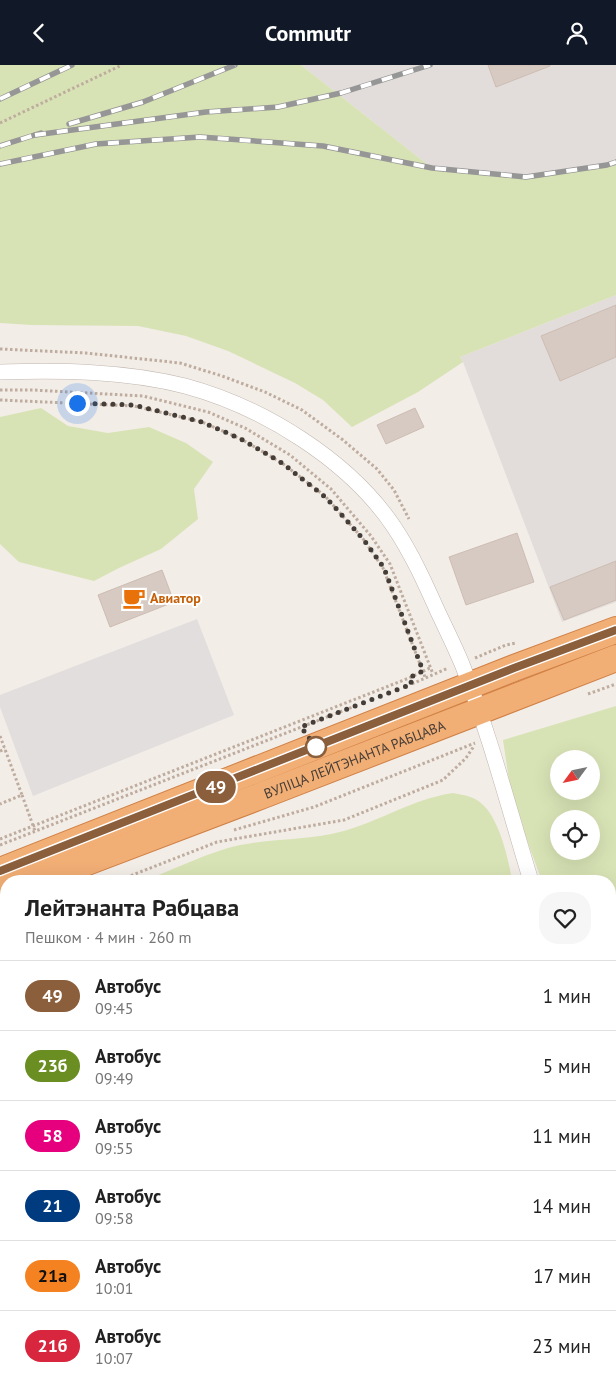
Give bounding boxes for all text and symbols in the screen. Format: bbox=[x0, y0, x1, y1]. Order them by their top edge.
icon: back bbox=[25, 19, 53, 47]
text: Commutr bbox=[265, 19, 351, 47]
icon: person bbox=[563, 19, 591, 47]
your location bbox=[65, 391, 90, 416]
cafe icon: Авиатор bbox=[121, 585, 147, 611]
place label: Авиатор bbox=[150, 589, 201, 607]
street label: ВУЛІЦА ЛЕЙТЭНАНТА РАБЦАВА bbox=[261, 716, 449, 803]
unlabelled marker bbox=[305, 736, 327, 758]
north arrow bbox=[550, 750, 600, 800]
map controls bbox=[550, 750, 600, 860]
line badge: 49 bbox=[194, 771, 238, 803]
text: 49 bbox=[206, 775, 226, 798]
button: locate bbox=[550, 810, 600, 860]
text: Лейтэнанта Рабцава bbox=[25, 892, 239, 923]
button: heart bbox=[539, 892, 591, 944]
text: Пешком · 4 мин · 260 m bbox=[25, 927, 192, 947]
text: Автобус bbox=[95, 974, 161, 998]
text: 49 bbox=[42, 984, 63, 1007]
text: 1 мин bbox=[543, 984, 591, 1008]
text: 09:45 bbox=[95, 998, 133, 1018]
text: Автобус bbox=[95, 1044, 161, 1068]
text: 23б bbox=[37, 1054, 68, 1077]
text: 5 мин bbox=[543, 1054, 591, 1078]
text: 09:49 bbox=[95, 1068, 133, 1088]
text: Автобус bbox=[95, 1114, 161, 1138]
text: 58 bbox=[42, 1124, 63, 1147]
text: 11 мин bbox=[532, 1124, 591, 1148]
text: 09:55 bbox=[95, 1138, 133, 1158]
text: Автобус bbox=[95, 1184, 161, 1208]
text: 21 bbox=[42, 1194, 63, 1217]
text: 14 мин bbox=[532, 1194, 591, 1218]
text: 09:58 bbox=[95, 1208, 133, 1228]
text: Автобус bbox=[95, 1254, 161, 1278]
text: 21а bbox=[38, 1264, 67, 1287]
text: 17 мин bbox=[533, 1264, 591, 1288]
text: 10:01 bbox=[95, 1278, 133, 1298]
text: Автобус bbox=[95, 1324, 161, 1348]
text: 21б bbox=[37, 1334, 68, 1357]
text: 23 мин bbox=[532, 1334, 591, 1358]
text: 10:07 bbox=[95, 1348, 133, 1368]

